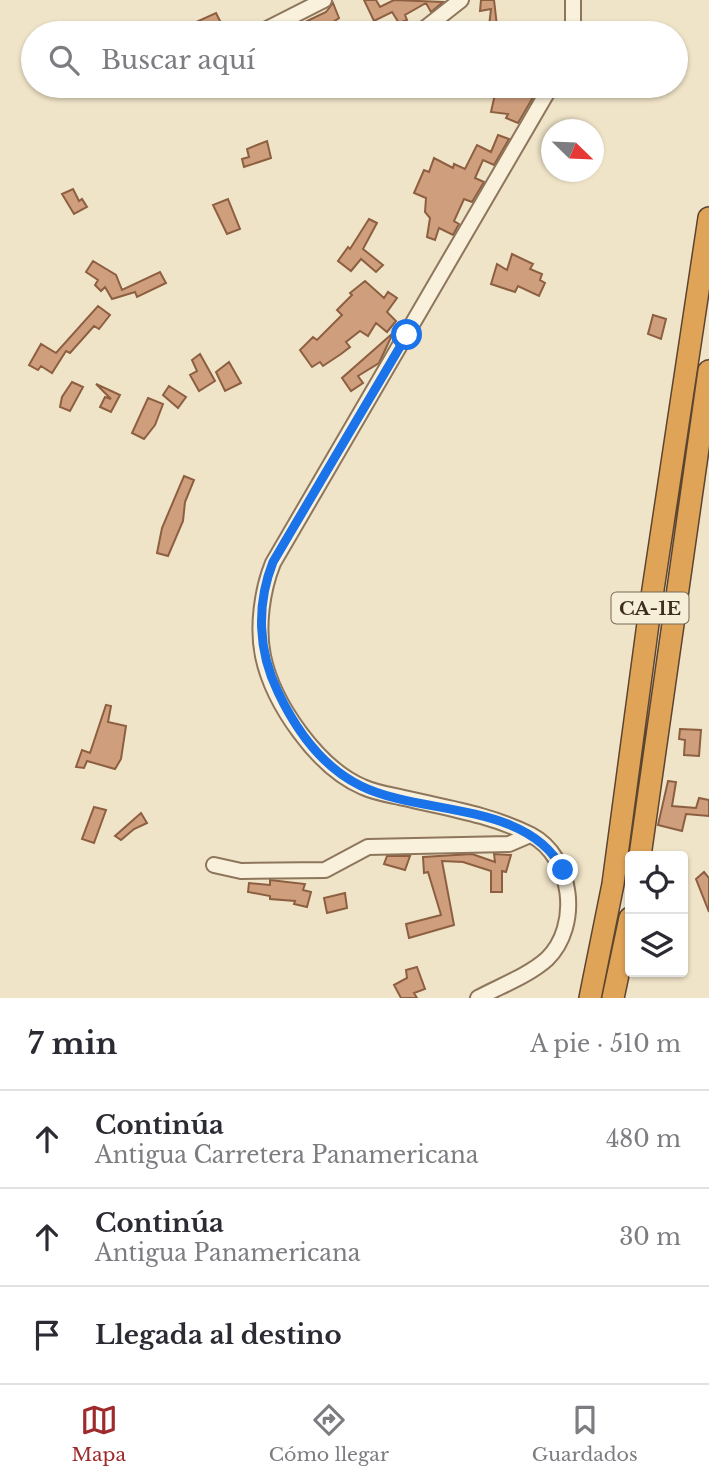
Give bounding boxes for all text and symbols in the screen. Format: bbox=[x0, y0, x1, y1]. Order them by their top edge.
search box bbox=[21, 21, 688, 98]
icon: search bbox=[45, 41, 83, 79]
text: Buscar aquí bbox=[101, 44, 255, 76]
north arrow bbox=[541, 119, 604, 182]
route start bbox=[391, 319, 422, 350]
road number: CA-1E bbox=[612, 593, 688, 624]
map controls bbox=[625, 851, 688, 977]
button: locate bbox=[625, 851, 688, 914]
route end bbox=[547, 854, 578, 885]
button: layers bbox=[625, 914, 688, 977]
text: 7 min bbox=[28, 1025, 117, 1062]
text: A pie · 510 m bbox=[530, 1030, 681, 1058]
text: Continúa bbox=[95, 1109, 224, 1141]
icon: ahead bbox=[28, 1120, 66, 1158]
text: 480 m bbox=[606, 1125, 681, 1153]
text: Antigua Carretera Panamericana bbox=[95, 1141, 479, 1169]
text: Continúa bbox=[95, 1207, 224, 1239]
icon: ahead bbox=[28, 1218, 66, 1256]
text: 30 m bbox=[619, 1223, 681, 1251]
text: Antigua Panamericana bbox=[95, 1239, 361, 1267]
icon: arrive bbox=[28, 1316, 66, 1354]
text: Llegada al destino bbox=[95, 1319, 342, 1351]
tab: Mapa bbox=[71, 1401, 126, 1466]
tab: Cómo llegar bbox=[269, 1401, 389, 1466]
tab: Guardados bbox=[532, 1401, 638, 1466]

